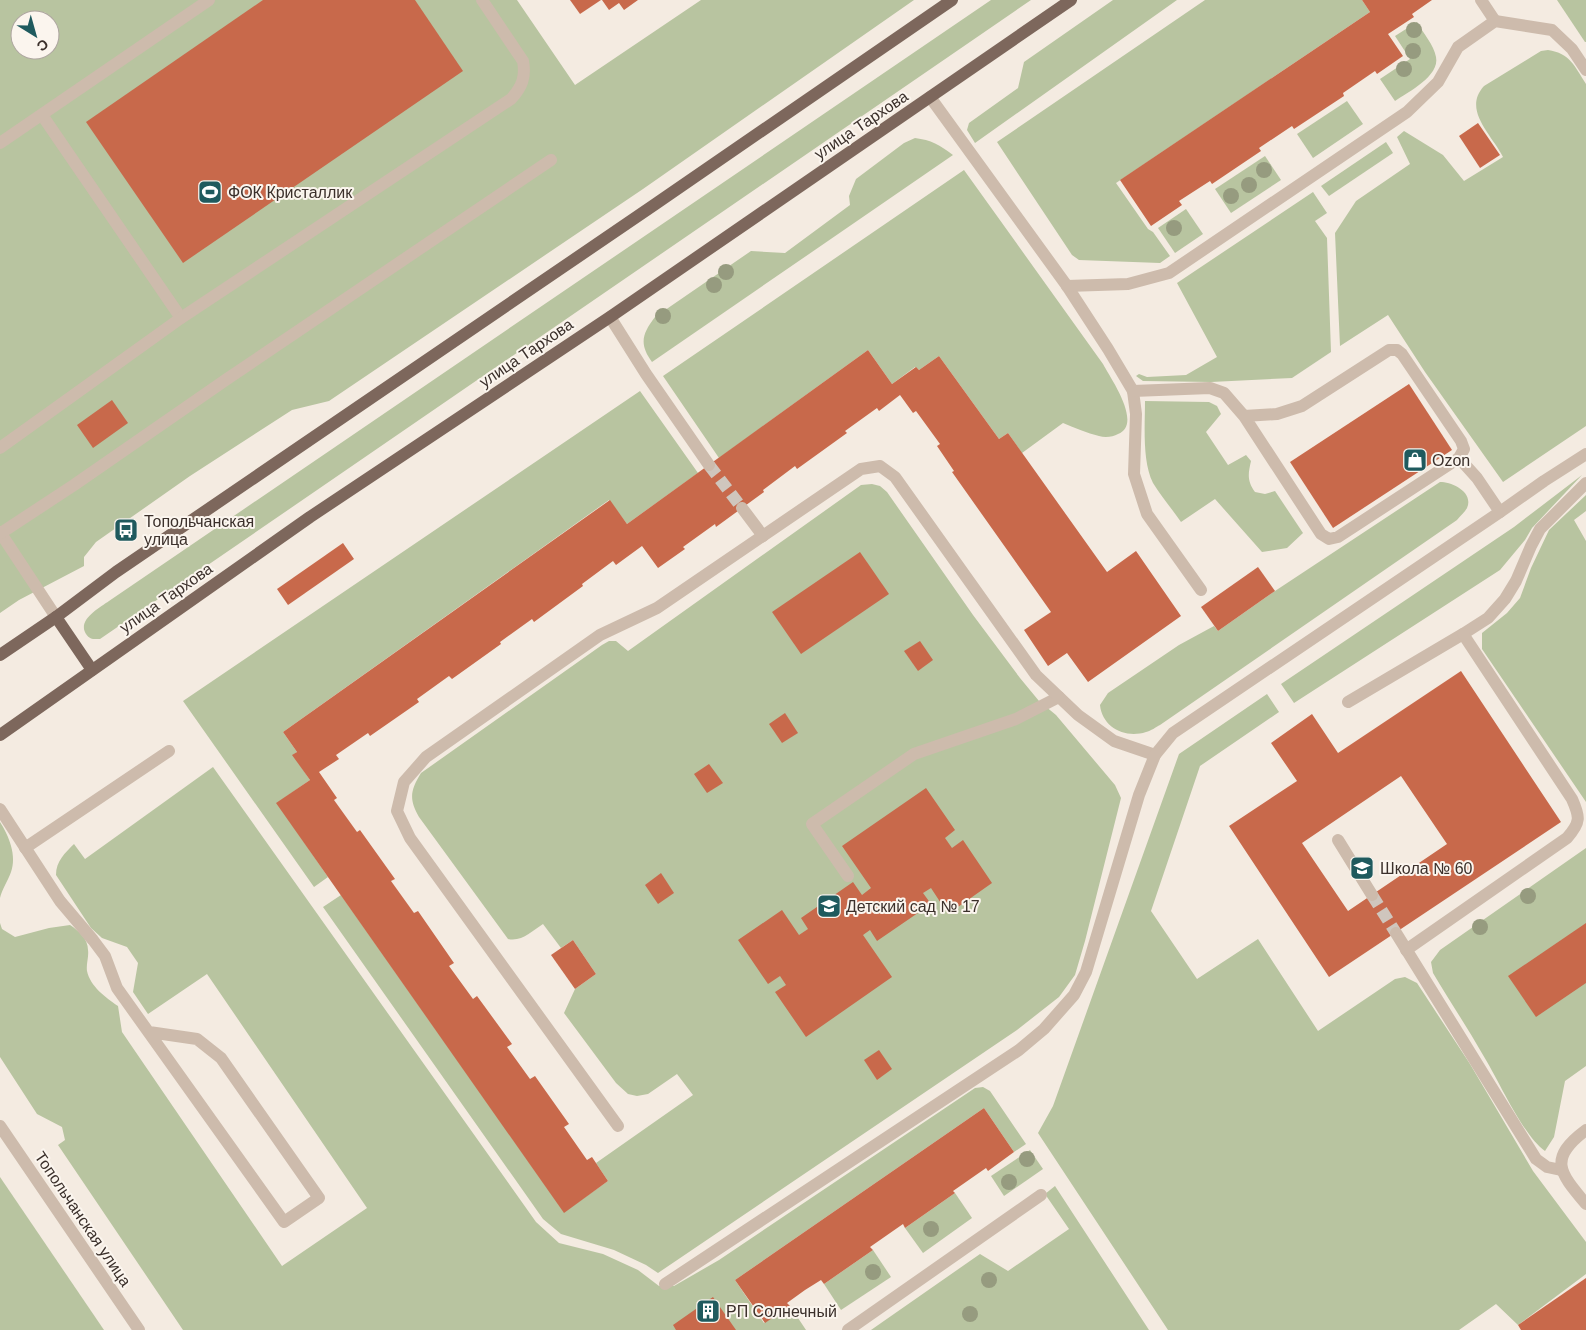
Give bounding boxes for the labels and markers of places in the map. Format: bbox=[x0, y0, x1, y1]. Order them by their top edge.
sports icon: ФОК Кристаллик bbox=[197, 179, 223, 205]
place label: ФОК Кристаллик bbox=[228, 184, 353, 201]
shop icon: Ozon bbox=[1402, 447, 1428, 473]
place label: Ozon bbox=[1432, 452, 1470, 469]
place label: Топольчанская улица bbox=[144, 513, 254, 548]
bus stop icon: Топольчанская улица bbox=[113, 517, 139, 543]
school or university icon: Школа № 60 bbox=[1349, 855, 1375, 881]
place label: Школа № 60 bbox=[1380, 860, 1473, 877]
school or university icon: Детский сад № 17 bbox=[816, 893, 842, 919]
place label: Детский сад № 17 bbox=[846, 898, 980, 915]
building icon: РП Солнечный bbox=[695, 1298, 721, 1324]
place label: РП Солнечный bbox=[726, 1303, 837, 1320]

